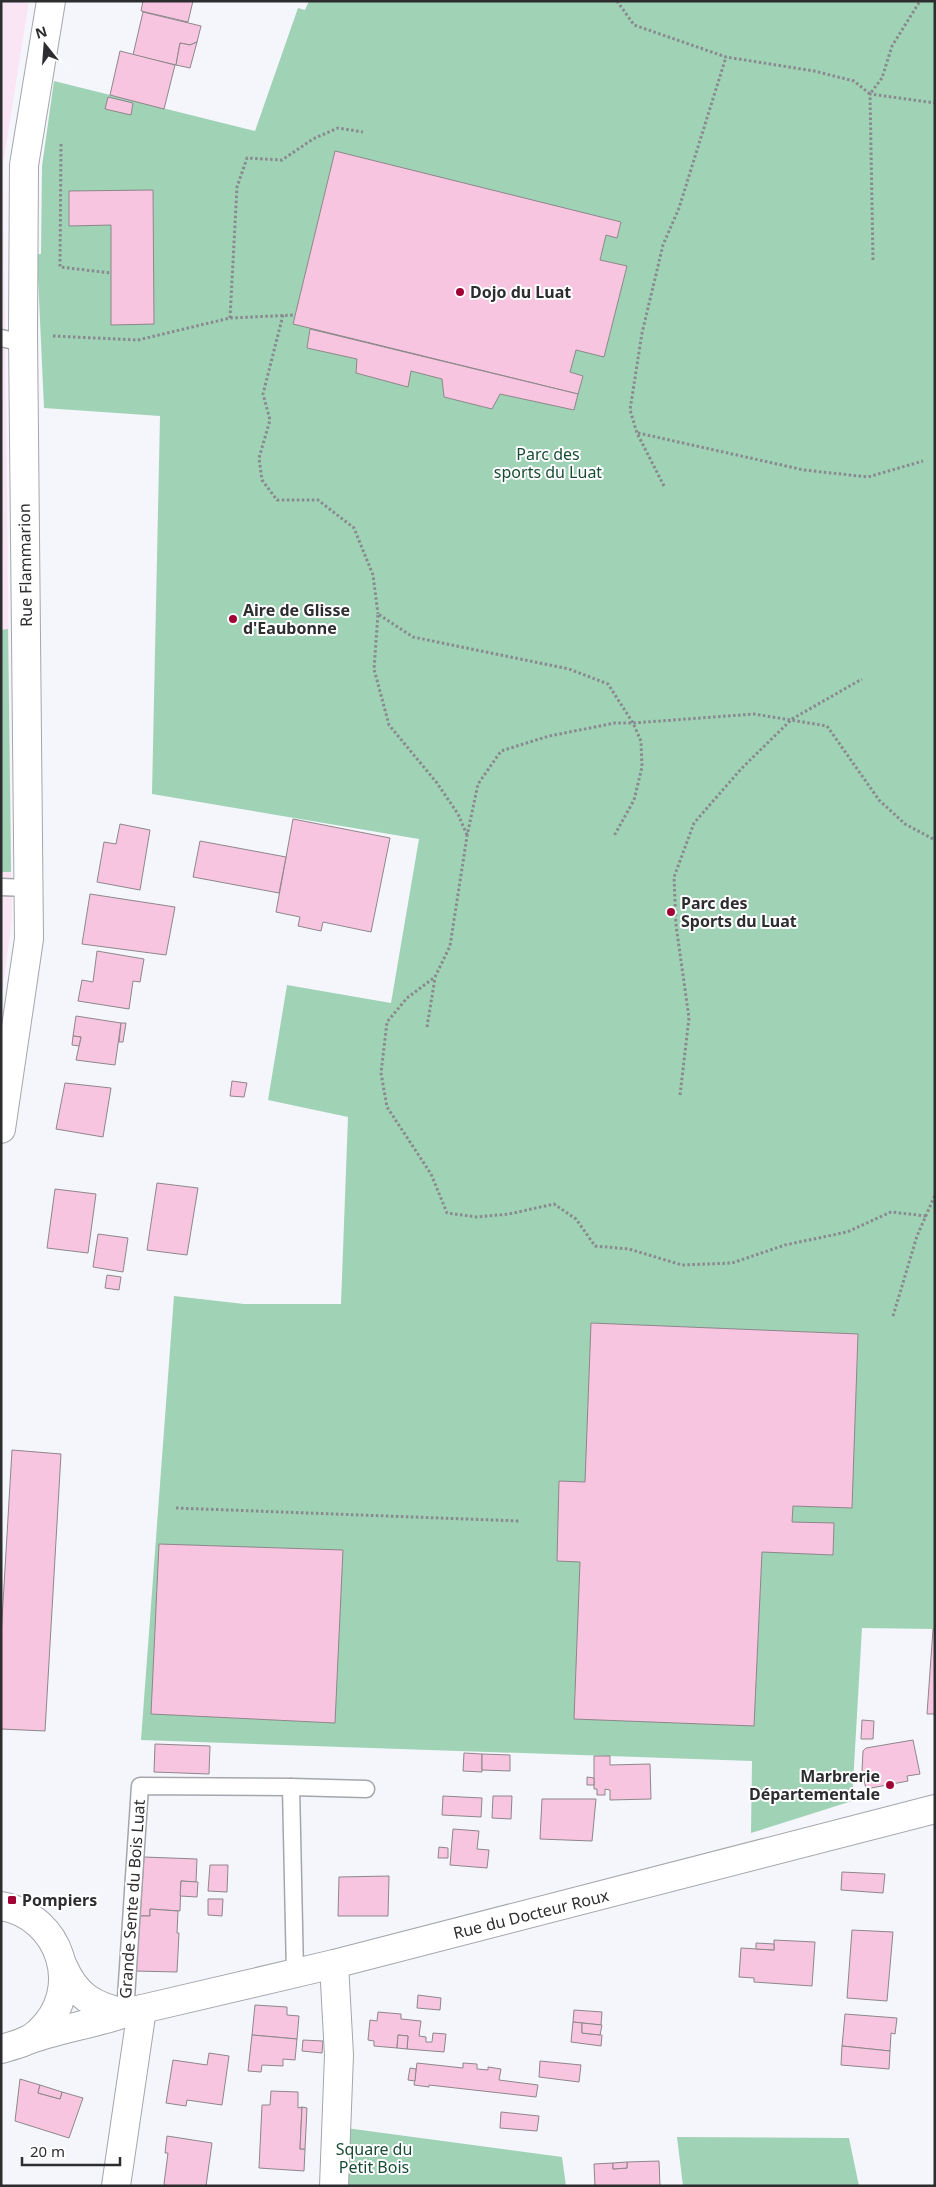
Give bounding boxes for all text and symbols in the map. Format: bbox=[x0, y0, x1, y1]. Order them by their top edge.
north arrow bbox=[20, 20, 70, 70]
text: N bbox=[33, 21, 49, 43]
place label: Dojo du Luat bbox=[470, 281, 571, 303]
marker: Dojo du Luat bbox=[454, 286, 466, 298]
park label: Parc des sports du Luat bbox=[494, 443, 602, 483]
street label: Rue Flammarion bbox=[13, 503, 37, 627]
place label: Aire de Glisse d'Eaubonne bbox=[243, 599, 350, 639]
marker: Aire de Glisse d'Eaubonne bbox=[227, 613, 239, 625]
place label: Parc des Sports du Luat bbox=[681, 892, 797, 932]
marker: Parc des Sports du Luat bbox=[665, 906, 677, 918]
place label: Marbrerie Départementale bbox=[749, 1765, 880, 1805]
marker: Marbrerie Départementale bbox=[884, 1779, 896, 1791]
street label: Grande Sente du Bois Luat bbox=[114, 1799, 150, 1999]
street label: Rue du Docteur Roux bbox=[451, 1884, 612, 1944]
place label: Pompiers bbox=[22, 1889, 97, 1911]
marker: Pompiers bbox=[6, 1894, 18, 1906]
scale bar bbox=[22, 2134, 120, 2166]
park label: Square du Petit Bois bbox=[336, 2138, 412, 2178]
text: 20 m bbox=[30, 2141, 65, 2161]

